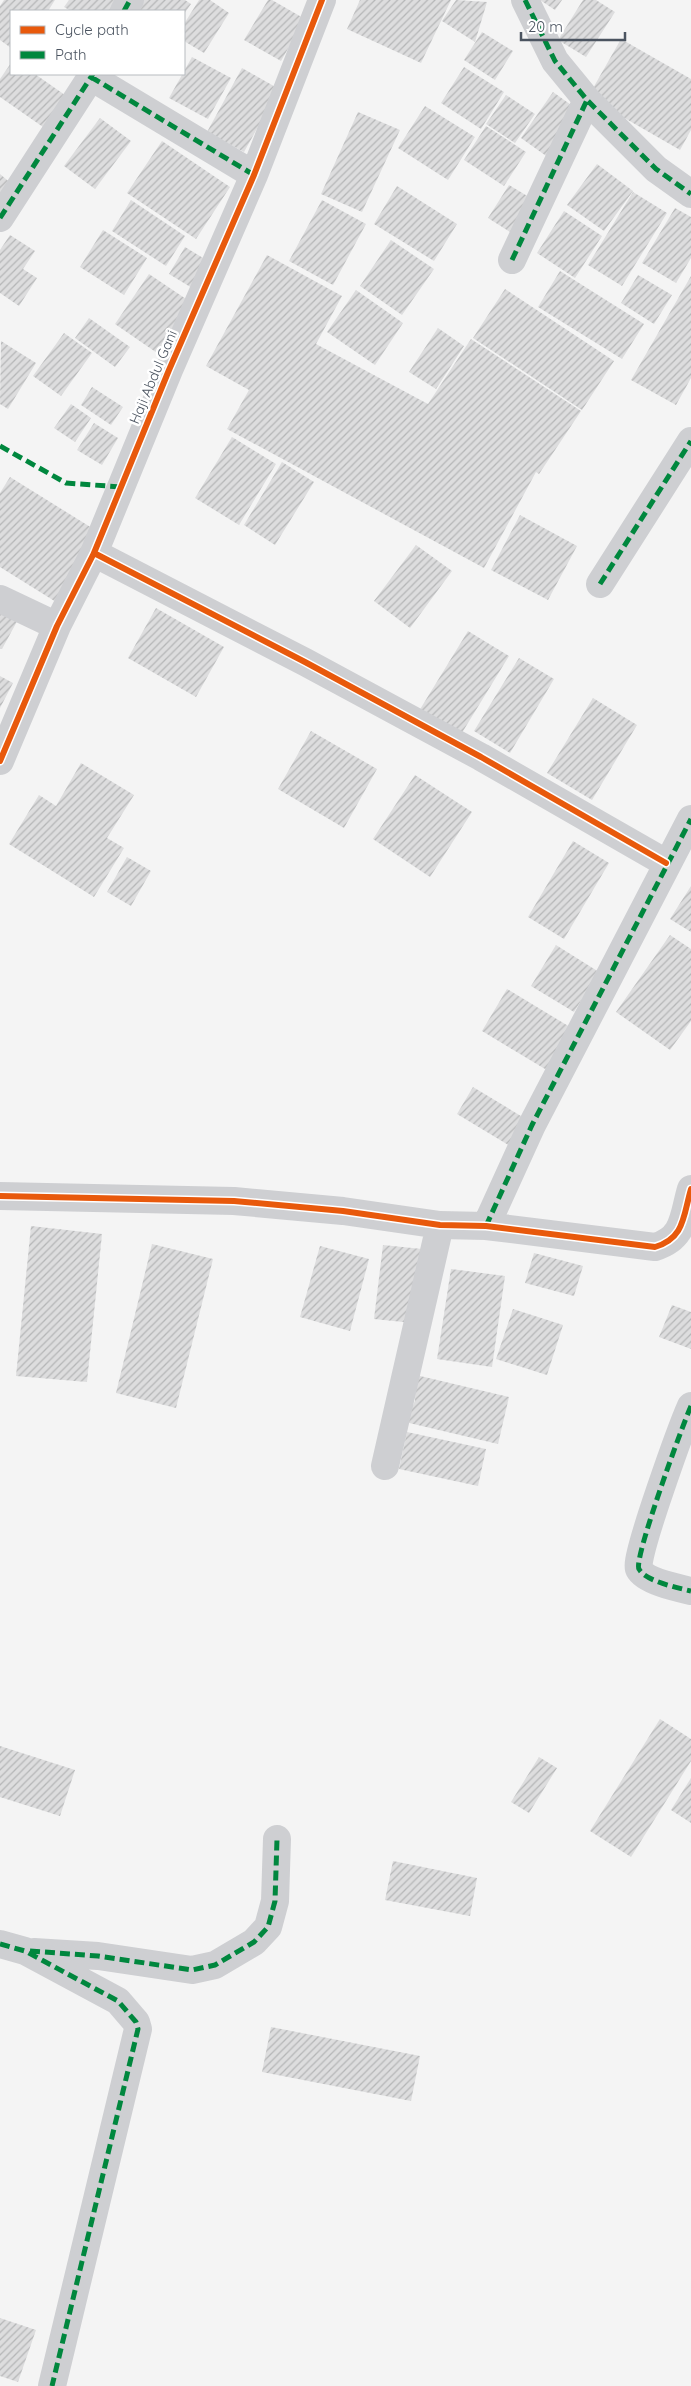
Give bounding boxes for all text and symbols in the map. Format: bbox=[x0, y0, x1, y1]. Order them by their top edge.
legend bbox=[10, 10, 185, 75]
scale bar bbox=[521, 10, 625, 42]
text: 20 m bbox=[528, 17, 563, 36]
text: Cycle path bbox=[55, 20, 129, 39]
text: Path bbox=[55, 45, 87, 64]
street label: Haji Abdul Gani bbox=[125, 327, 181, 427]

